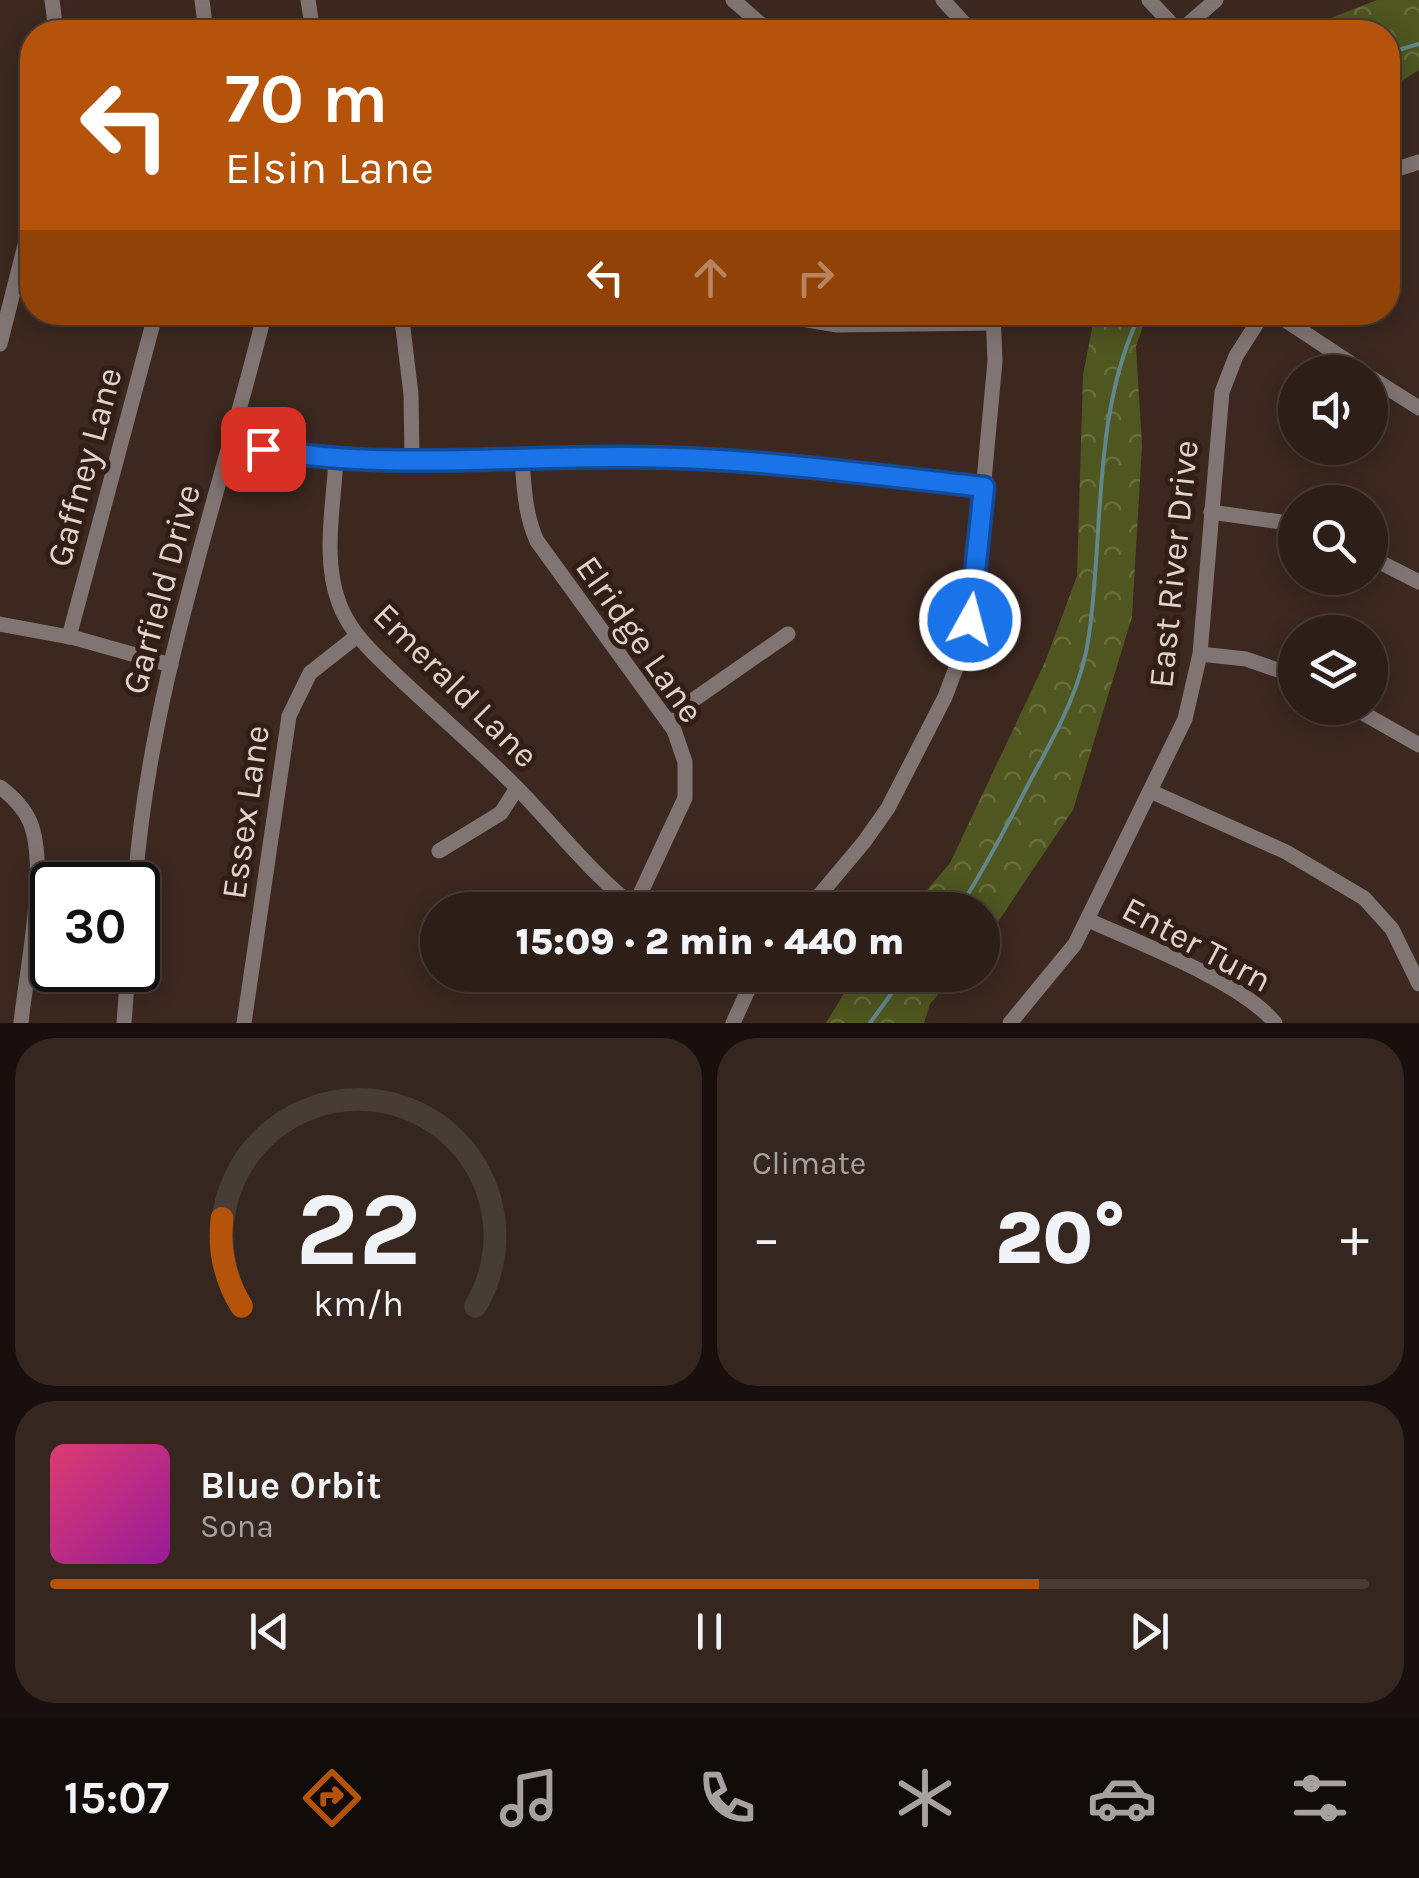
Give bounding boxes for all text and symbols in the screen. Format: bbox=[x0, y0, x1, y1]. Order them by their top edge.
text: 70 m bbox=[225, 58, 388, 140]
icon: left bbox=[60, 60, 190, 190]
text: Elsin Lane bbox=[225, 142, 434, 194]
icon: left bbox=[578, 250, 633, 305]
icon: ahead bbox=[683, 250, 738, 305]
icon: right bbox=[788, 250, 843, 305]
map controls bbox=[1278, 355, 1388, 725]
button: sound bbox=[1278, 355, 1388, 465]
street label: Gaffney Lane bbox=[38, 363, 131, 571]
pin bbox=[221, 407, 306, 492]
icon: arrive bbox=[236, 422, 291, 477]
street label: East River Drive bbox=[1140, 438, 1207, 690]
street label: Garfield Drive bbox=[114, 480, 209, 698]
button: search bbox=[1278, 485, 1388, 595]
street label: Elridge Lane bbox=[567, 548, 712, 731]
position arrow bbox=[918, 568, 1022, 672]
street label: Emerald Lane bbox=[365, 595, 546, 776]
button: layers bbox=[1278, 615, 1388, 725]
street label: Essex Lane bbox=[213, 722, 278, 902]
speed limit sign: 30 bbox=[30, 862, 160, 992]
street label: Enter Turn bbox=[1115, 888, 1278, 1001]
text: 15:09 · 2 min · 440 m bbox=[516, 919, 904, 964]
text: Climate bbox=[752, 1145, 866, 1182]
text: 22 bbox=[296, 1169, 421, 1290]
text: 20° bbox=[995, 1194, 1126, 1282]
text: − bbox=[752, 1206, 781, 1270]
text: + bbox=[1340, 1206, 1369, 1270]
text: km/h bbox=[313, 1283, 404, 1325]
text: Blue Orbit bbox=[200, 1463, 381, 1508]
text: Sona bbox=[200, 1508, 274, 1545]
icon: previous bbox=[242, 1604, 297, 1659]
icon: pause bbox=[682, 1604, 737, 1659]
icon: next bbox=[1122, 1604, 1177, 1659]
icon: directions bbox=[297, 1763, 367, 1833]
icon: music bbox=[494, 1763, 564, 1833]
icon: phone bbox=[692, 1763, 762, 1833]
icon: climate bbox=[890, 1763, 960, 1833]
icon: car bbox=[1087, 1763, 1157, 1833]
icon: filters bbox=[1285, 1763, 1355, 1833]
text: 15:07 bbox=[64, 1772, 169, 1824]

